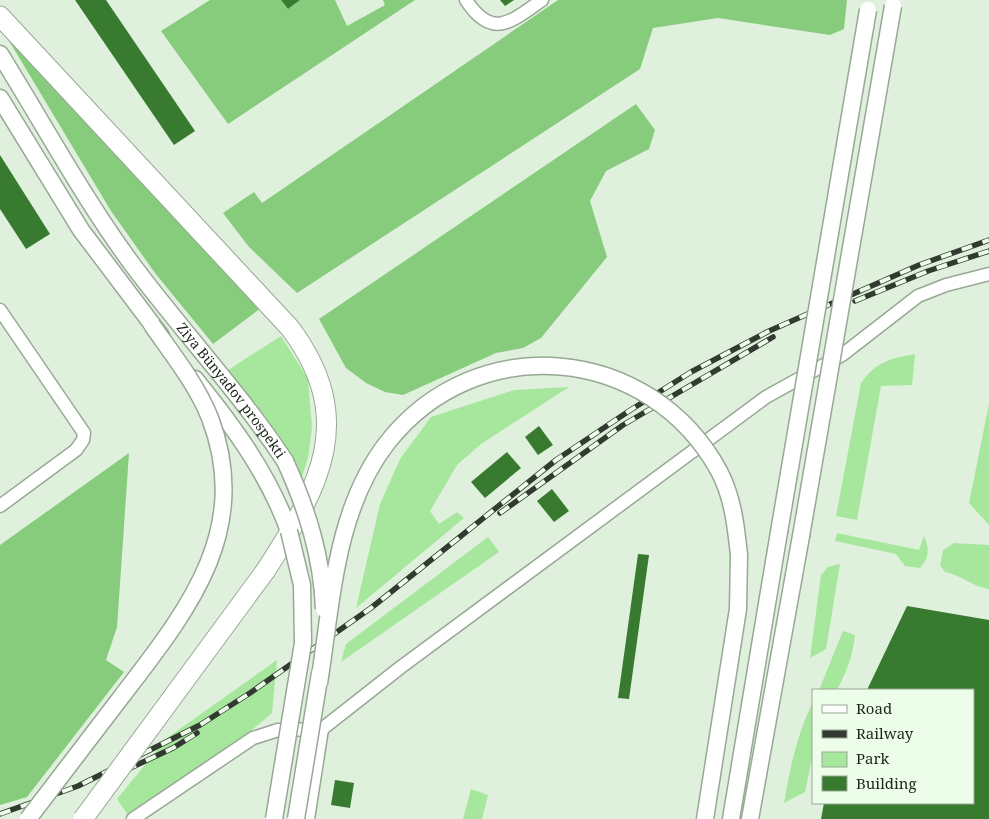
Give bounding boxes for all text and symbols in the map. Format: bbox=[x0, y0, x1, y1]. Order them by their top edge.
street label: Ziya Bünyadov prospekti bbox=[173, 319, 291, 462]
legend bbox=[812, 689, 974, 804]
text: Road bbox=[856, 698, 892, 718]
text: Railway bbox=[856, 723, 914, 743]
text: Park bbox=[856, 748, 890, 768]
text: Building bbox=[856, 773, 917, 793]

